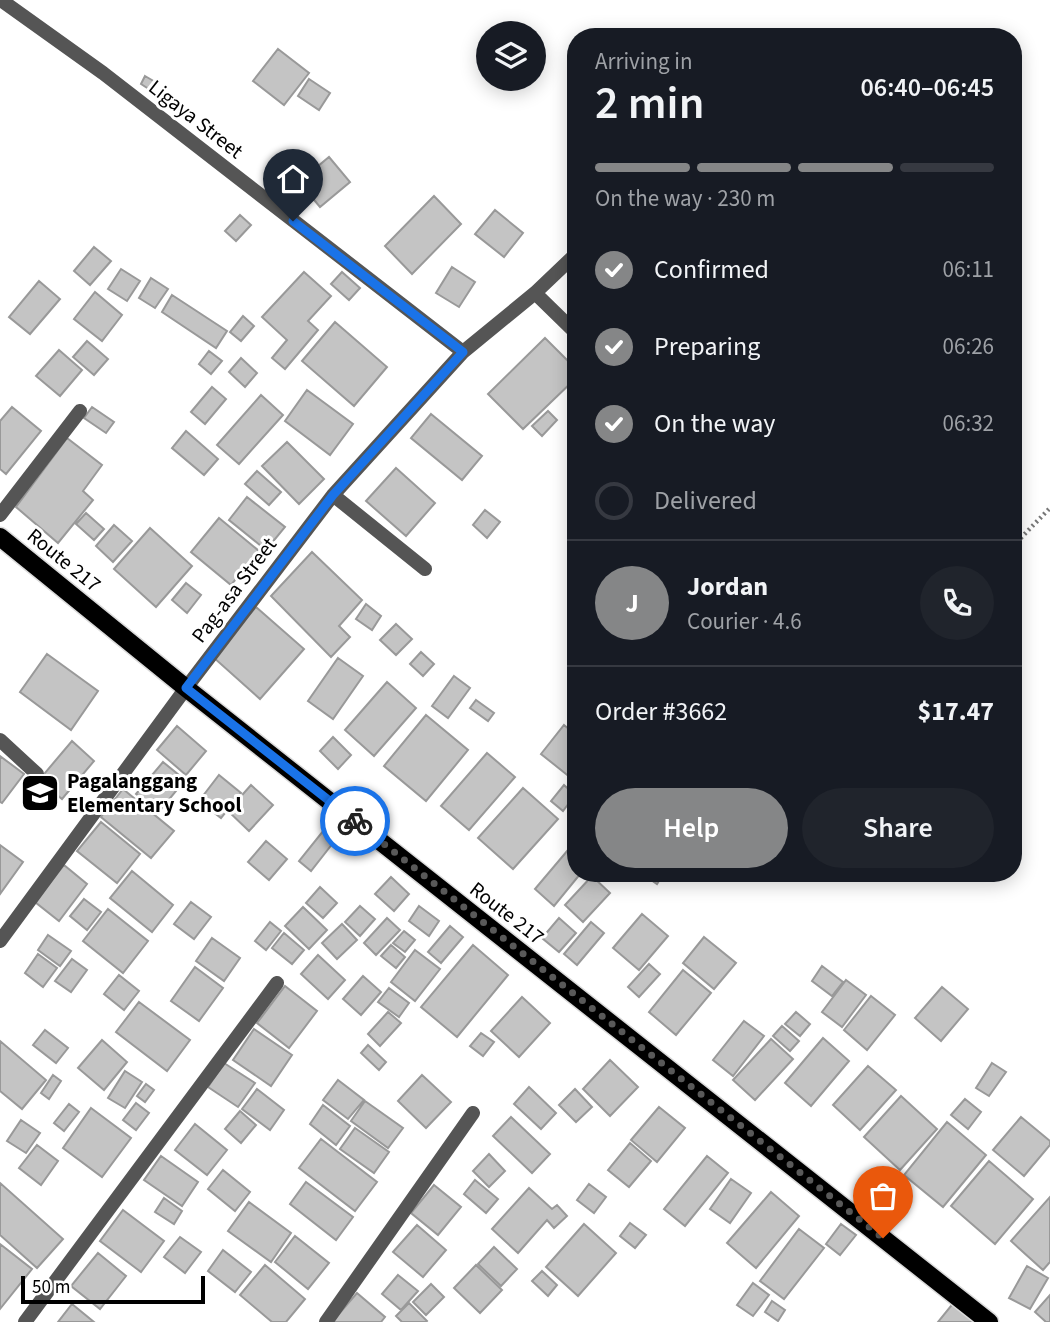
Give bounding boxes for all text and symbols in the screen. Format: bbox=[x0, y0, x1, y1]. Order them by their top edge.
map controls bbox=[476, 21, 546, 91]
button: layers bbox=[476, 21, 546, 91]
text: Arriving in bbox=[595, 45, 693, 78]
text: 06:40–06:45 bbox=[861, 69, 994, 106]
text: 2 min bbox=[595, 71, 704, 136]
street label: Ligaya Street bbox=[142, 72, 250, 166]
pin bbox=[263, 149, 323, 221]
icon: home bbox=[274, 160, 312, 198]
text: On the way · 230 m bbox=[595, 182, 775, 215]
icon: check bbox=[595, 251, 633, 289]
text: Confirmed bbox=[654, 251, 769, 288]
text: 06:11 bbox=[943, 253, 994, 286]
icon: check bbox=[595, 328, 633, 366]
text: Preparing bbox=[654, 328, 760, 365]
text: 06:26 bbox=[943, 330, 994, 363]
icon: check bbox=[595, 405, 633, 443]
text: On the way bbox=[654, 405, 775, 442]
text: 06:32 bbox=[943, 407, 994, 440]
text: Delivered bbox=[654, 482, 757, 519]
street label: Route 217 bbox=[21, 521, 107, 599]
street label: Pag-asa Street bbox=[184, 531, 284, 649]
button: phone bbox=[920, 566, 994, 640]
text: Jordan bbox=[687, 568, 768, 605]
text: J bbox=[625, 585, 639, 622]
text: Courier · 4.6 bbox=[687, 605, 802, 638]
text: Order #3662 bbox=[595, 693, 727, 730]
text: $17.47 bbox=[918, 693, 994, 730]
place label: Pagalanggang Elementary School bbox=[67, 766, 241, 820]
school or university icon: Pagalanggang Elementary School bbox=[19, 772, 61, 814]
courier bbox=[320, 786, 390, 856]
button: Help bbox=[595, 788, 788, 868]
button: Share bbox=[802, 788, 994, 868]
icon: bike bbox=[336, 802, 374, 840]
street label: Route 217 bbox=[463, 874, 551, 952]
pin bbox=[853, 1166, 913, 1238]
icon: bag bbox=[864, 1177, 902, 1215]
scale bar bbox=[21, 1273, 205, 1305]
text: 50 m bbox=[32, 1274, 70, 1301]

